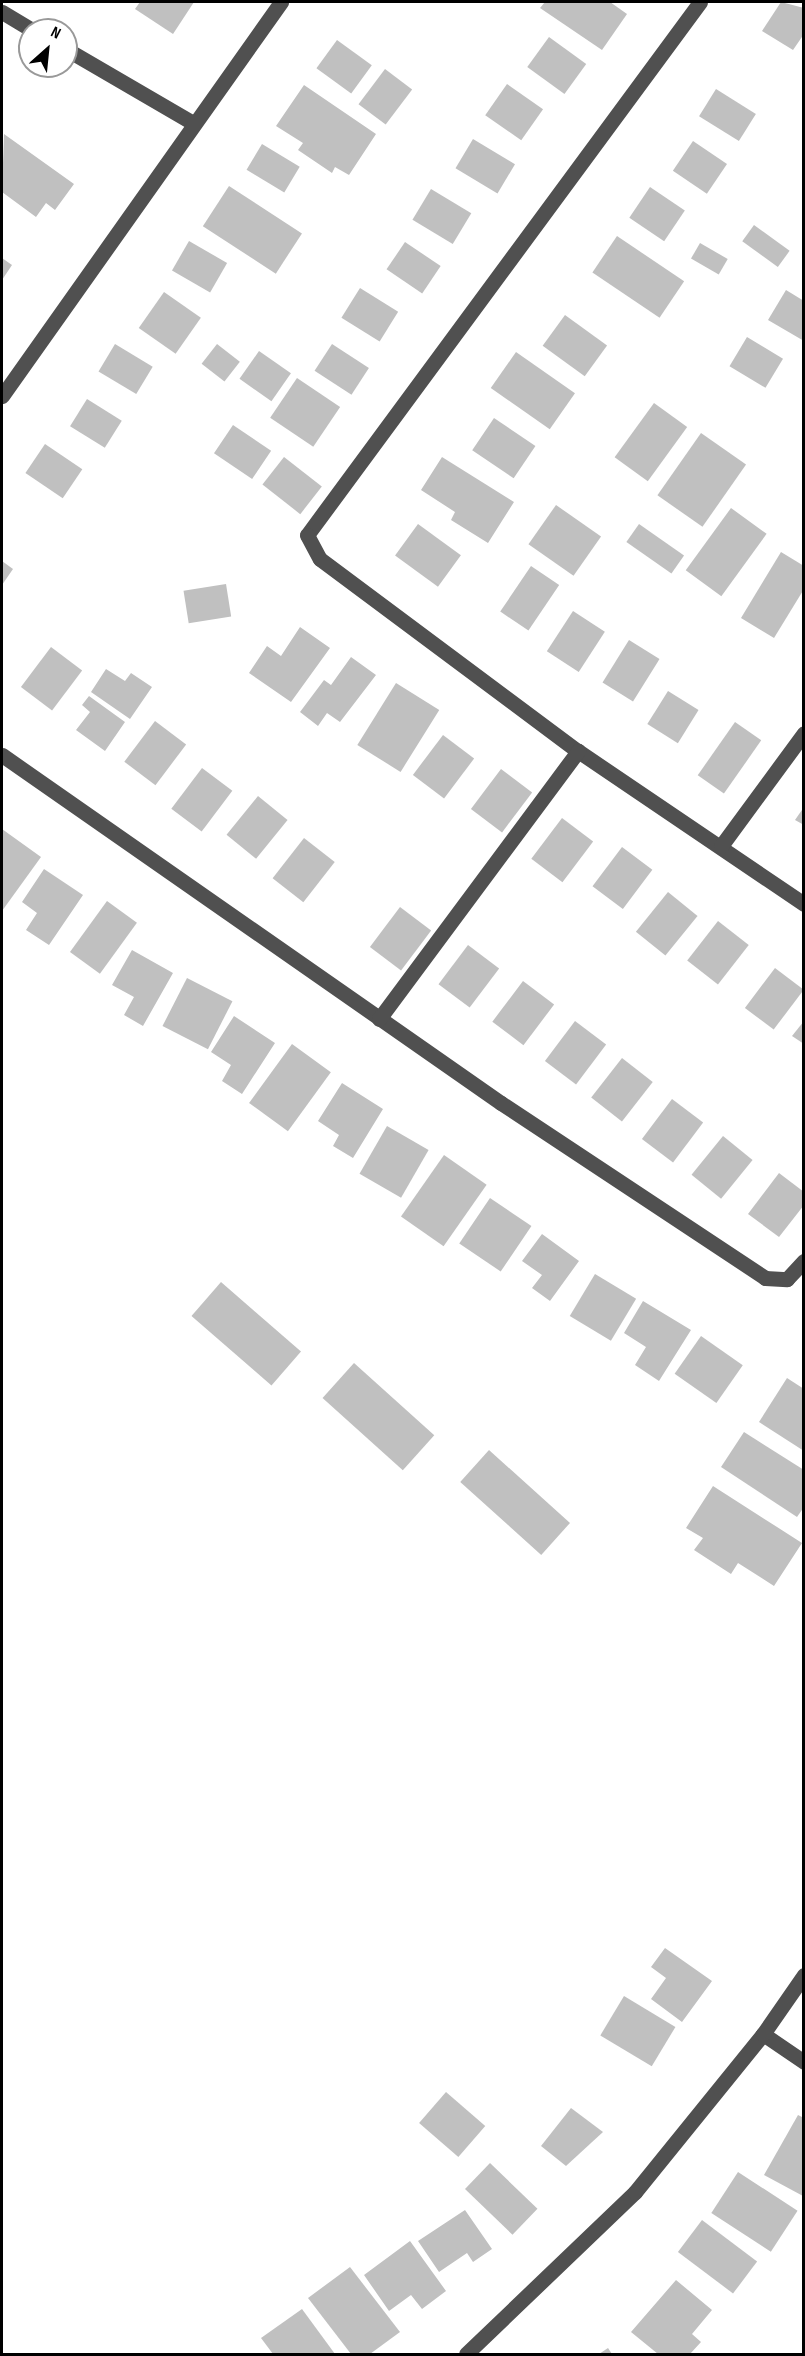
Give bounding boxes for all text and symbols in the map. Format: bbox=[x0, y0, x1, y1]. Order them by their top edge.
north arrow bbox=[18, 18, 78, 78]
text: N bbox=[47, 23, 64, 44]

